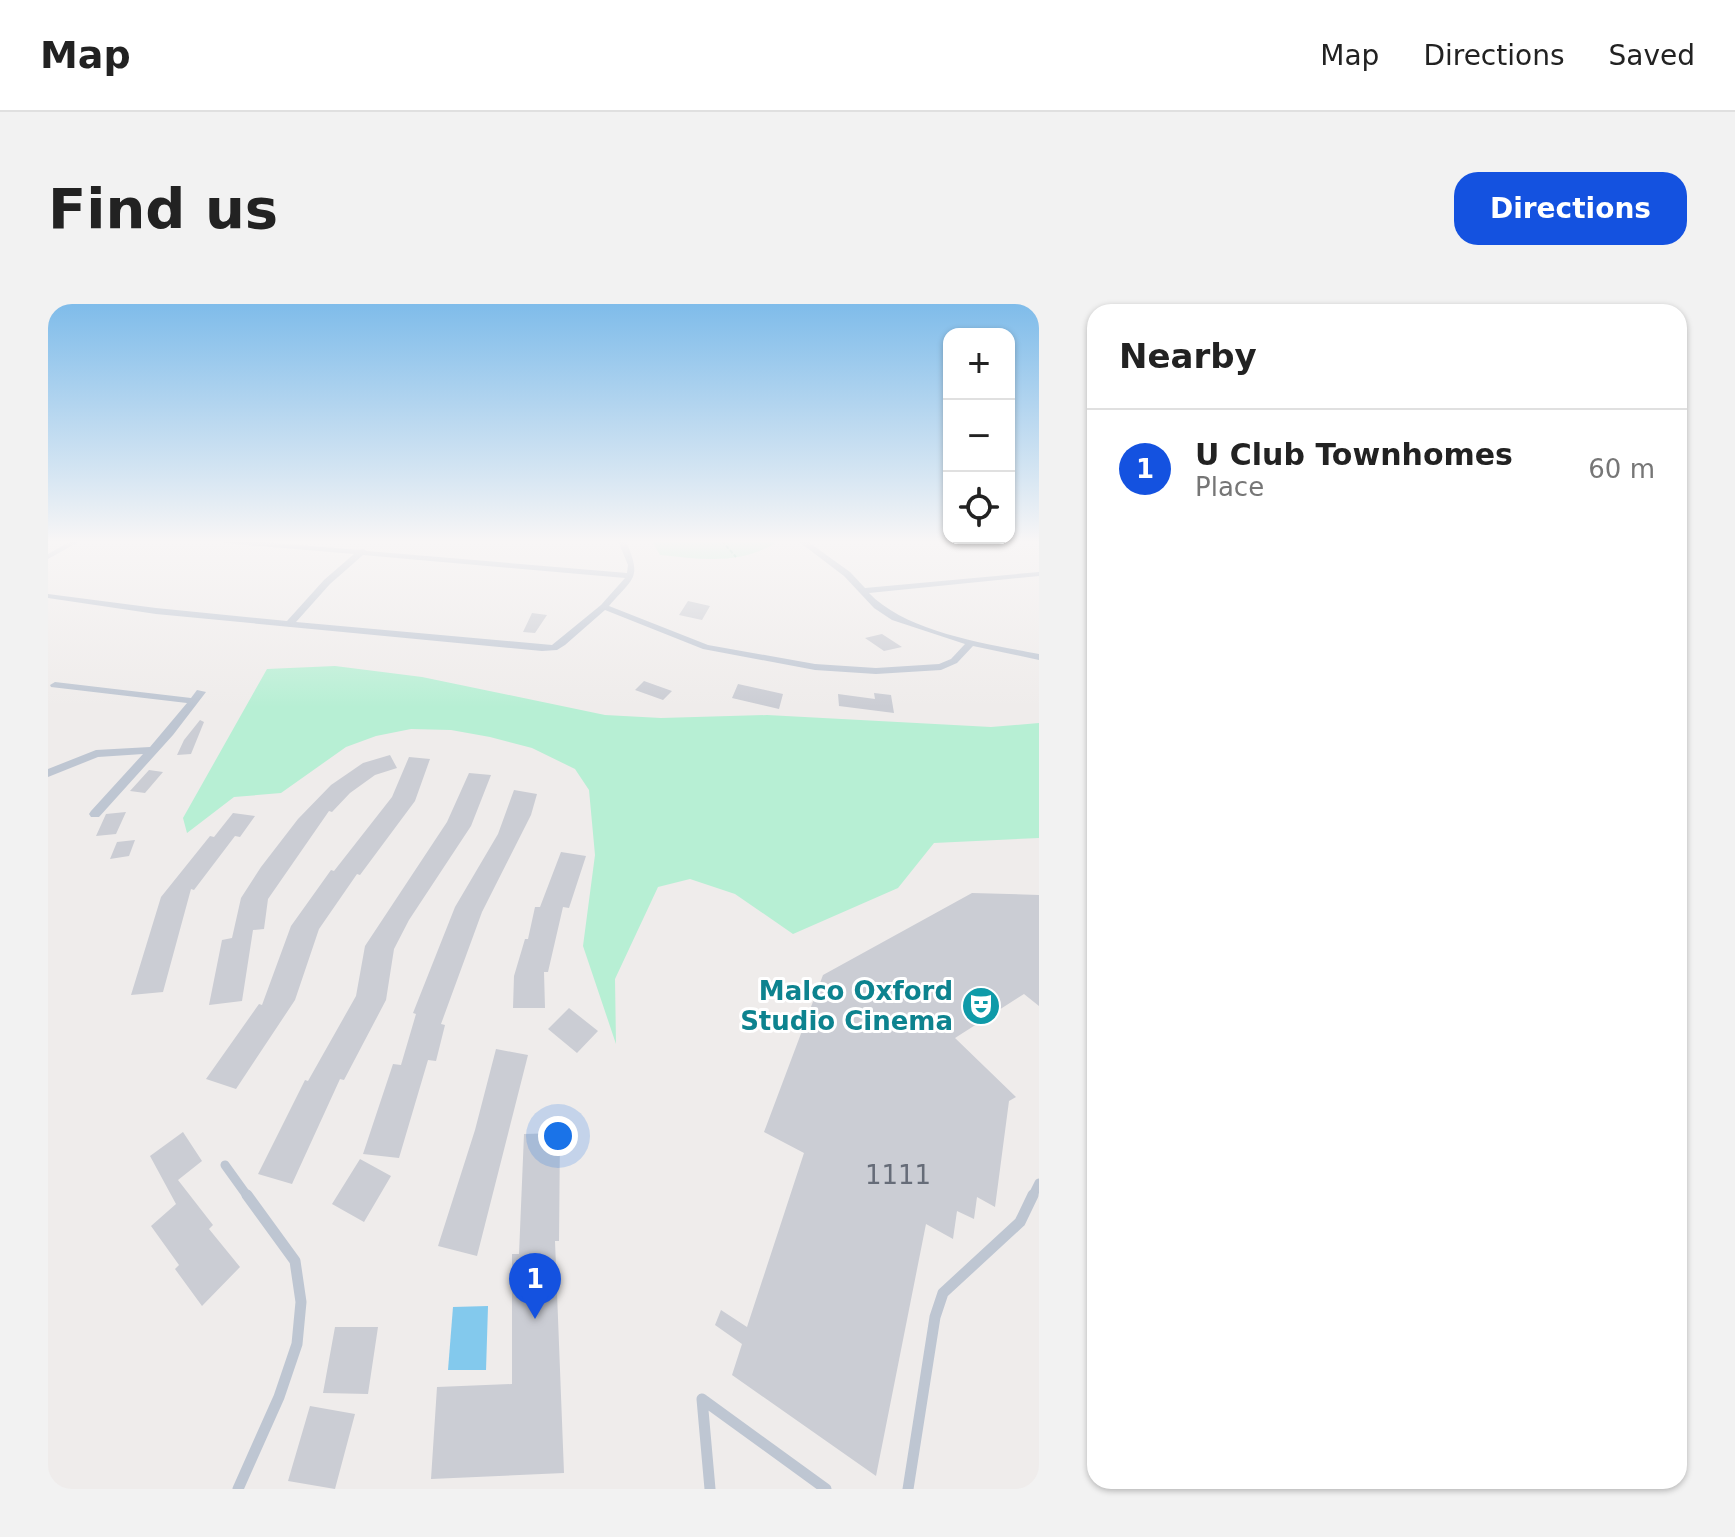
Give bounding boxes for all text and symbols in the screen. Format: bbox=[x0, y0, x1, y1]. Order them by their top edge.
text: Map bbox=[40, 33, 131, 77]
text: Map bbox=[1320, 39, 1379, 72]
text: Directions bbox=[1423, 39, 1564, 72]
text: Saved bbox=[1608, 39, 1695, 72]
button: Directions bbox=[1454, 172, 1687, 245]
text: Find us bbox=[48, 176, 278, 241]
map controls bbox=[943, 328, 1015, 544]
button: + bbox=[943, 328, 1015, 400]
text: Nearby bbox=[1119, 336, 1257, 376]
button: − bbox=[943, 400, 1015, 472]
text: U Club Townhomes bbox=[1195, 437, 1513, 472]
text: 1 bbox=[1136, 454, 1154, 484]
text: 60 m bbox=[1588, 454, 1655, 484]
button: locate bbox=[943, 472, 1015, 544]
text: Place bbox=[1195, 472, 1264, 502]
place label: Malco Oxford Studio Cinema bbox=[740, 976, 953, 1036]
theatre icon: Malco Oxford Studio Cinema bbox=[960, 985, 1002, 1027]
your location bbox=[538, 1116, 578, 1156]
house number: 1111 bbox=[865, 1160, 931, 1190]
pin: 1 bbox=[509, 1253, 561, 1319]

